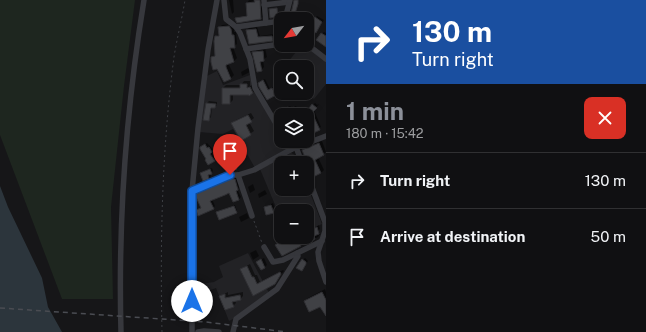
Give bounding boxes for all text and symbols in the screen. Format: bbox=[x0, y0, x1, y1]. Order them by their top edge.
north arrow bbox=[274, 12, 314, 52]
map controls bbox=[274, 12, 314, 244]
text: 130 m bbox=[412, 15, 492, 48]
icon: right bbox=[346, 16, 398, 68]
text: Turn right bbox=[412, 49, 494, 70]
button: search bbox=[274, 60, 314, 100]
text: 1 min bbox=[346, 97, 404, 125]
button: close bbox=[584, 97, 626, 139]
button: layers bbox=[274, 108, 314, 148]
text: 180 m · 15:42 bbox=[346, 126, 424, 141]
pin bbox=[213, 134, 247, 175]
icon: arrive bbox=[219, 140, 241, 162]
button: + bbox=[274, 156, 314, 196]
icon: right bbox=[346, 170, 368, 192]
text: Turn right bbox=[380, 172, 450, 189]
text: 130 m bbox=[585, 172, 626, 189]
button: − bbox=[274, 204, 314, 244]
icon: arrive bbox=[346, 226, 368, 248]
text: Arrive at destination bbox=[380, 228, 525, 245]
text: 50 m bbox=[591, 228, 626, 245]
position arrow bbox=[171, 280, 213, 322]

